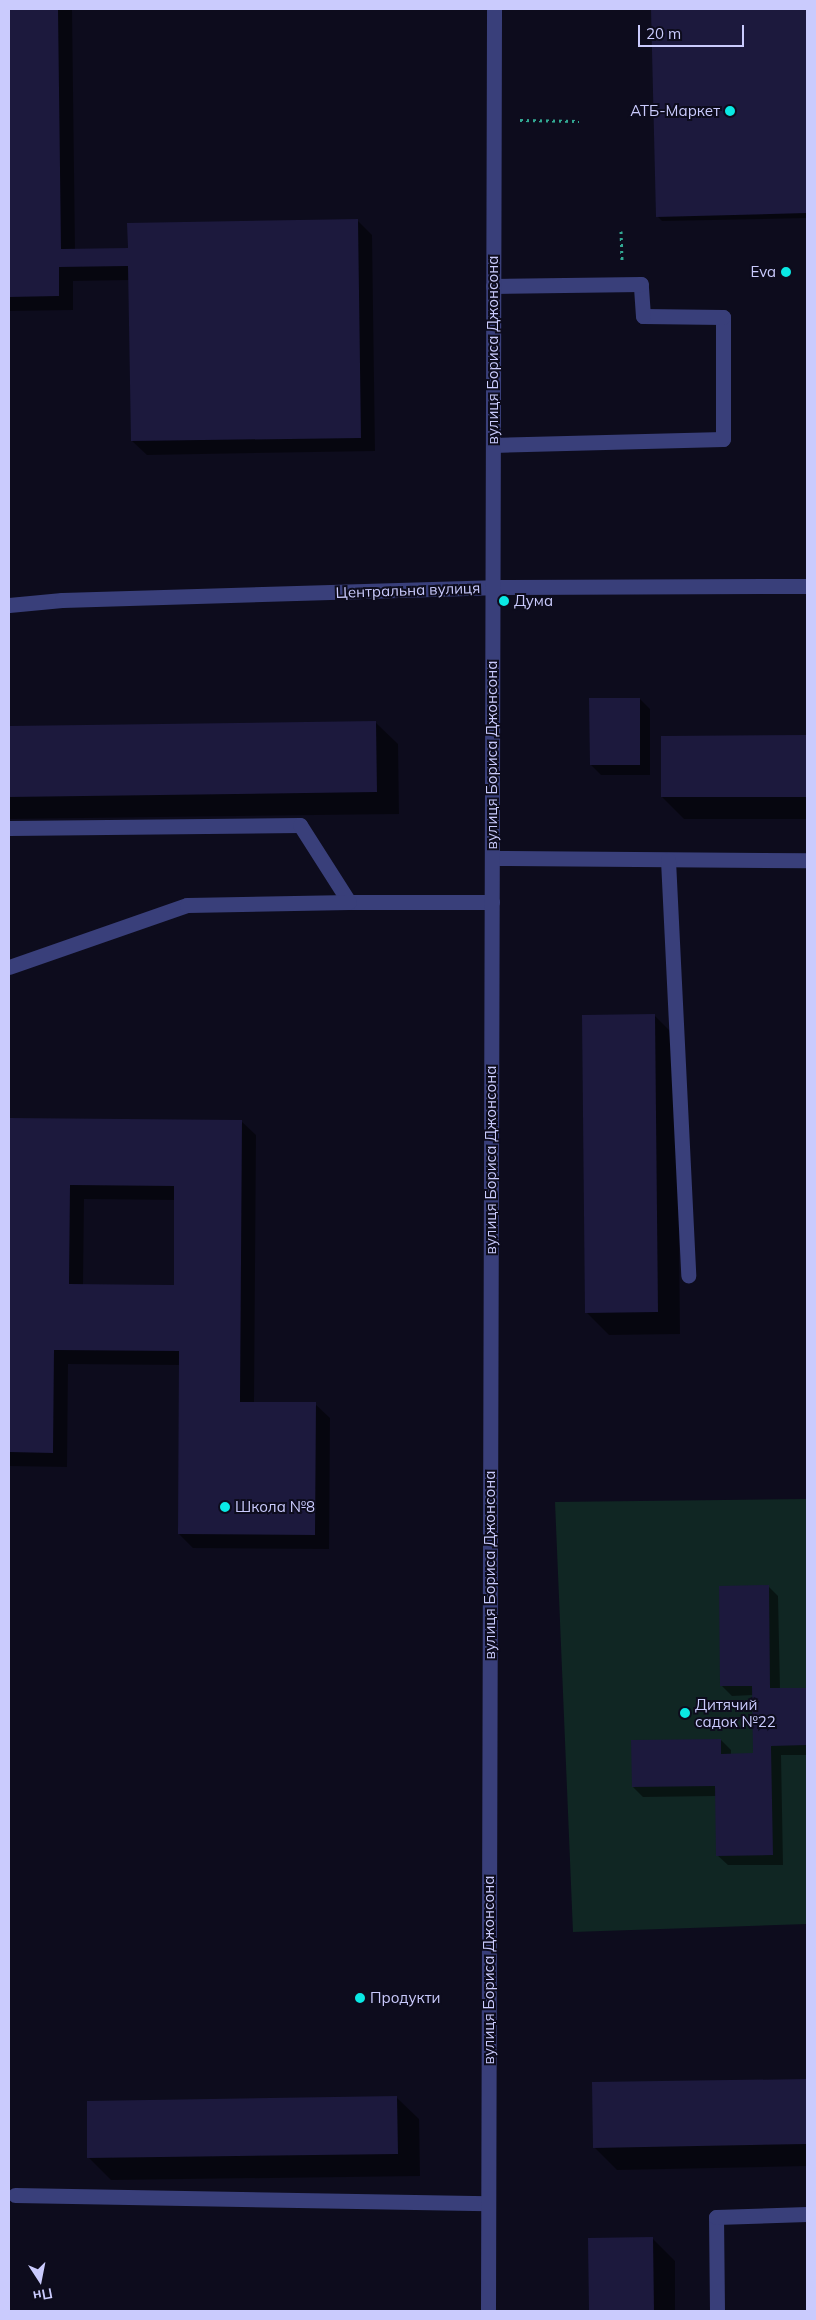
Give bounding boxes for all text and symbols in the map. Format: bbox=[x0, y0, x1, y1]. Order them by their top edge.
scale bar bbox=[641, 15, 747, 47]
text: 20 m bbox=[646, 24, 681, 43]
place label: АТБ-Маркет bbox=[630, 102, 720, 120]
marker: АТБ-Маркет bbox=[724, 105, 736, 117]
street label: вулиця Бориса Джонсона bbox=[484, 256, 502, 444]
place label: Eva bbox=[751, 263, 776, 281]
marker: Eva bbox=[780, 266, 792, 278]
street label: Центральна вулиця bbox=[335, 578, 481, 602]
place label: Дума bbox=[514, 592, 553, 610]
marker: Дума bbox=[498, 595, 510, 607]
street label: вулиця Бориса Джонсона bbox=[483, 661, 501, 849]
street label: вулиця Бориса Джонсона bbox=[482, 1066, 500, 1254]
street label: вулиця Бориса Джонсона bbox=[481, 1471, 499, 1659]
place label: Школа №8 bbox=[235, 1498, 315, 1516]
marker: Школа №8 bbox=[219, 1501, 231, 1513]
place label: Дитячий садок №22 bbox=[695, 1695, 776, 1730]
marker: Дитячий садок №22 bbox=[679, 1707, 691, 1719]
street label: вулиця Бориса Джонсона bbox=[480, 1876, 498, 2064]
place label: Продукти bbox=[370, 1989, 440, 2007]
marker: Продукти bbox=[354, 1992, 366, 2004]
north arrow bbox=[15, 2255, 65, 2305]
text: Пн bbox=[32, 2284, 54, 2305]

